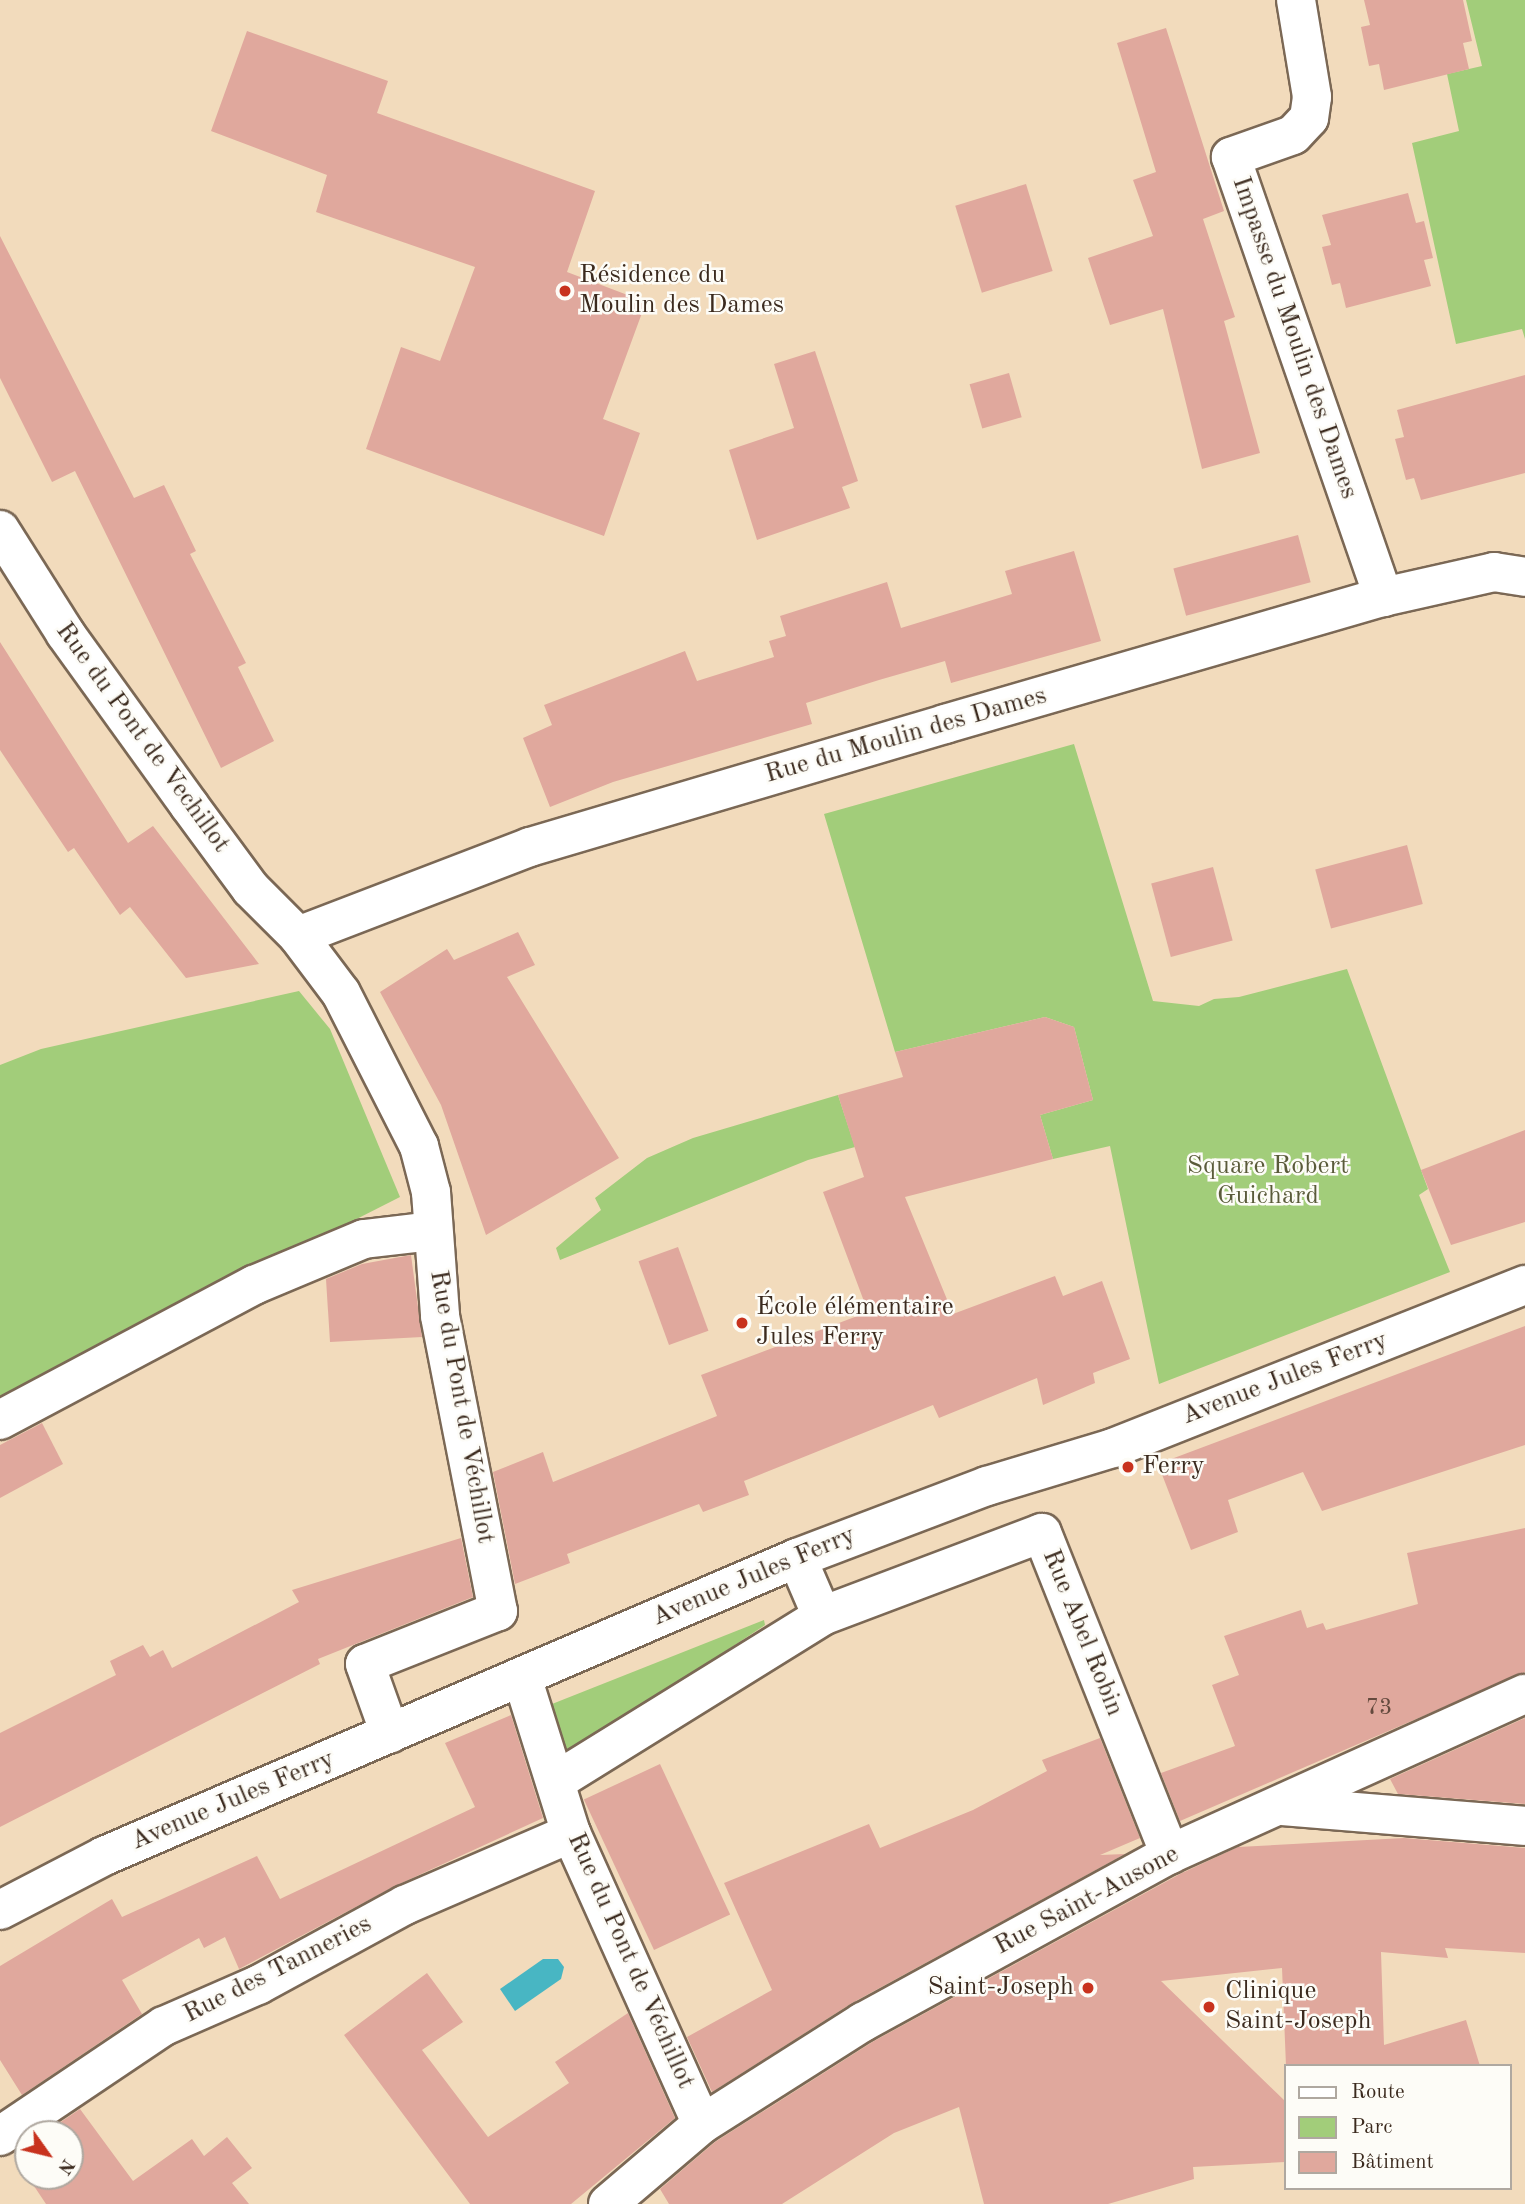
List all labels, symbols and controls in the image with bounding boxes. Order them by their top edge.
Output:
street label: Impasse du Moulin des Dames [1224,173,1364,503]
place label: Résidence du Moulin des Dames [579,260,784,322]
marker: Résidence du Moulin des Dames [557,283,573,299]
street label: Rue du Pont de Vechillot [48,617,236,859]
street label: Rue du Moulin des Dames [762,681,1050,791]
park label: Square Robert Guichard [1187,1151,1349,1212]
street label: Rue du Pont de Véchillot [422,1268,500,1546]
place label: École élémentaire Jules Ferry [756,1292,954,1354]
marker: École élémentaire Jules Ferry [734,1315,750,1331]
street label: Avenue Jules Ferry [1178,1325,1392,1433]
place label: Ferry [1142,1451,1205,1483]
marker: Ferry [1120,1459,1136,1475]
street label: Avenue Jules Ferry [648,1520,860,1634]
street label: Rue Abel Robin [1034,1545,1130,1721]
house number: 73 [1366,1694,1392,1722]
street label: Avenue Jules Ferry [127,1744,339,1858]
street label: Rue du Pont de Véchillot [559,1828,701,2094]
street label: Rue Saint-Ausone [989,1839,1185,1963]
street label: Rue des Tanneries [179,1909,377,2031]
place label: Saint-Joseph [927,1972,1074,2004]
place label: Clinique Saint-Joseph [1225,1976,1372,2038]
marker: Saint-Joseph [1080,1980,1096,1996]
marker: Clinique Saint-Joseph [1199,1997,1219,2017]
legend [1284,2064,1511,2190]
text: Route [1351,2082,1405,2103]
text: Parc [1351,2117,1393,2138]
north arrow [14,2120,84,2190]
text: Bâtiment [1351,2152,1434,2173]
text: N [53,2155,77,2177]

